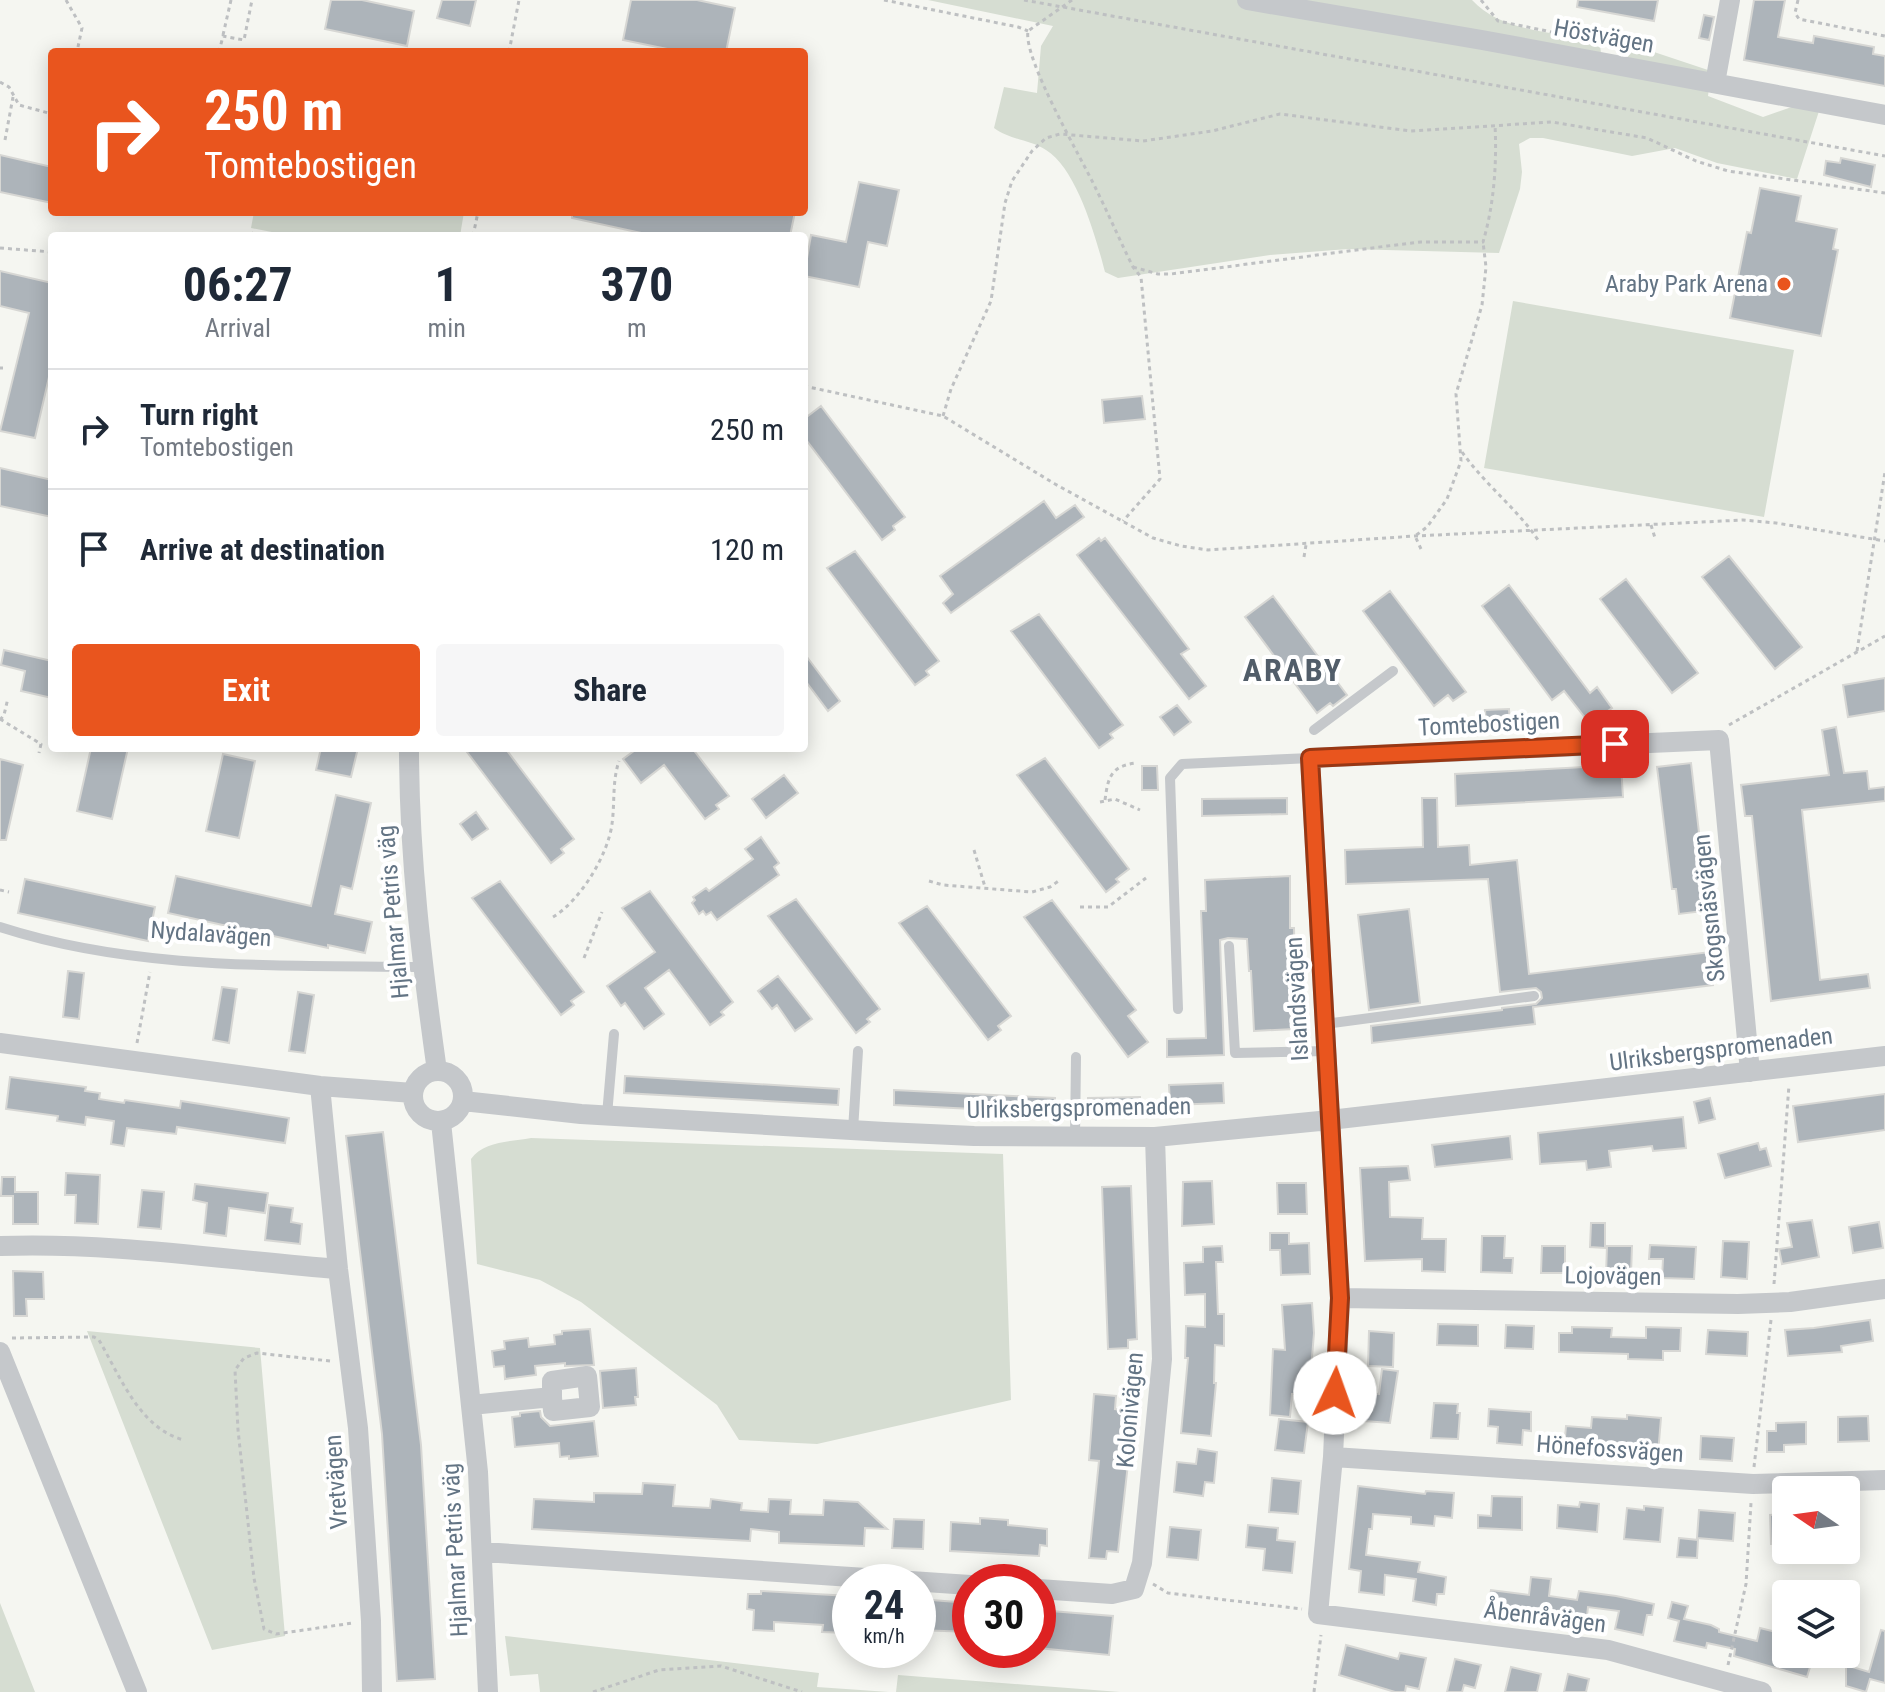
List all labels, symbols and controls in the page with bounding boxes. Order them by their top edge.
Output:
street label: Höstvägen [1552,13,1656,59]
text: 250 m [204,78,343,144]
icon: right [72,80,176,184]
text: Tomtebostigen [204,145,417,187]
text: 06:27 [183,256,293,313]
text: 1 [435,256,459,313]
text: 370 [600,256,673,313]
place label: Araby Park Arena [1605,270,1768,298]
marker: Araby Park Arena [1775,275,1793,293]
text: Arrival [205,313,271,343]
text: min [428,313,466,343]
text: m [627,313,647,343]
text: Turn right [140,397,258,432]
icon: right [72,407,116,451]
text: 250 m [710,412,784,447]
text: Tomtebostigen [140,432,294,462]
icon: arrive [72,527,116,571]
text: Arrive at destination [140,532,385,567]
text: 120 m [710,532,784,567]
button: Exit [72,644,420,736]
button: Share [436,644,784,736]
district label: ARABY [1243,651,1343,689]
street label: Tomtebostigen [1417,706,1561,742]
pin [1581,710,1649,778]
icon: arrive [1593,722,1637,766]
street label: Hjalmar Petris väg [371,824,415,1000]
street label: Skogsnäsvägen [1687,833,1731,983]
street label: Nydalavägen [150,916,272,952]
street label: Islandsvägen [1280,936,1314,1062]
street label: Ulriksbergspromenaden [1608,1021,1834,1077]
street label: Ulriksbergspromenaden [966,1092,1192,1124]
street label: Lojovägen [1564,1261,1662,1291]
street label: Kolonivägen [1111,1351,1149,1469]
position arrow [1293,1351,1377,1435]
street label: Hönefossvägen [1535,1430,1685,1468]
street label: Vretvägen [319,1434,353,1530]
street label: Hjalmar Petris väg [436,1462,474,1638]
north arrow [1772,1476,1860,1564]
map controls [1772,1476,1860,1668]
speed limit sign: 30 [952,1564,1056,1668]
button: layers [1772,1580,1860,1668]
text: 24 [864,1582,904,1629]
street label: Åbenråvägen [1482,1595,1608,1638]
text: km/h [863,1624,905,1648]

